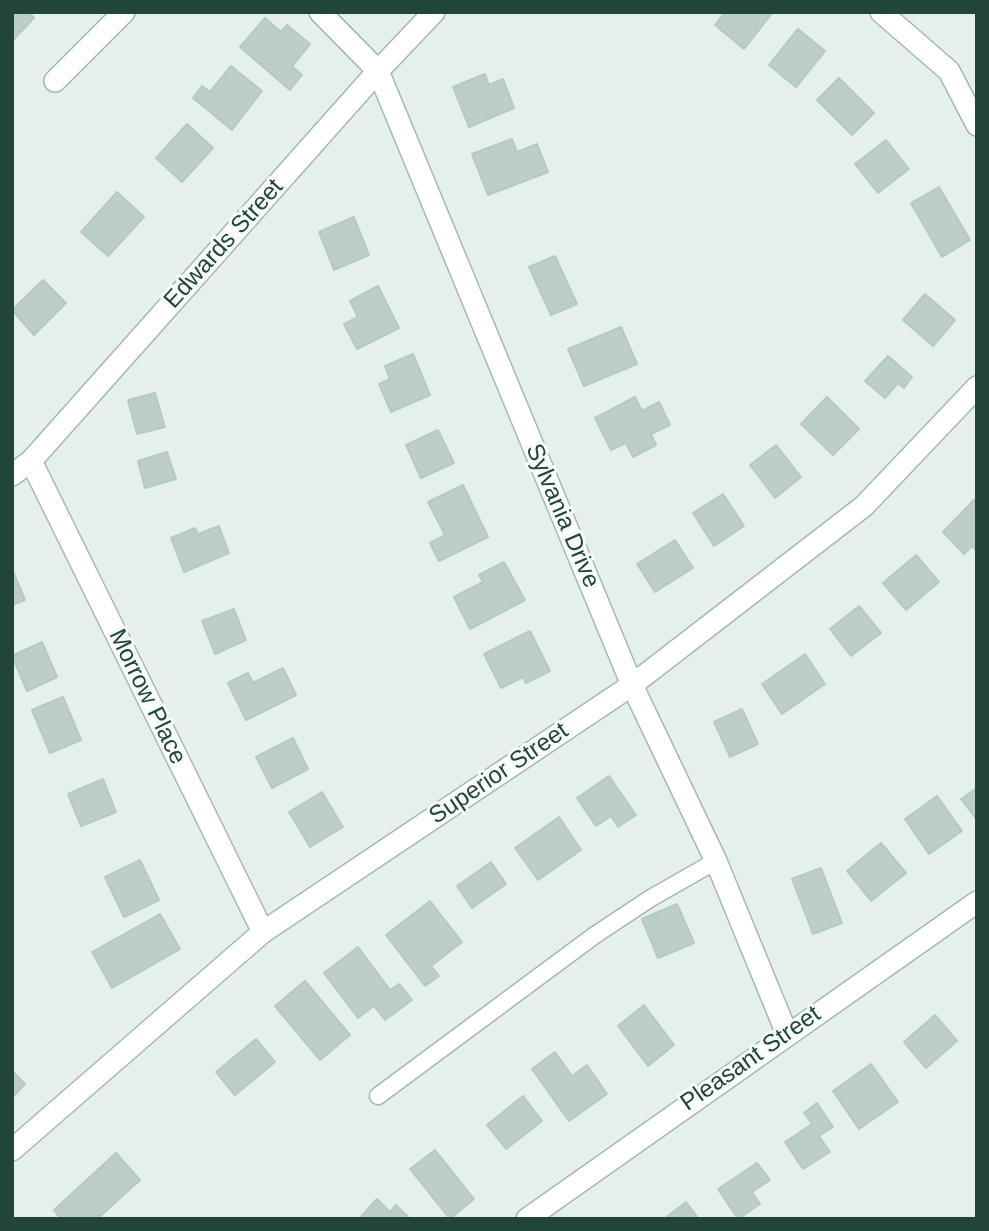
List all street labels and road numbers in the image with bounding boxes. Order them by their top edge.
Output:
street label: Edwards Street [158,173,290,315]
street label: Sylvania Drive [519,440,605,592]
street label: Morrow Place [102,625,192,769]
street label: Superior Street [424,717,574,831]
street label: Pleasant Street [676,1000,826,1118]

